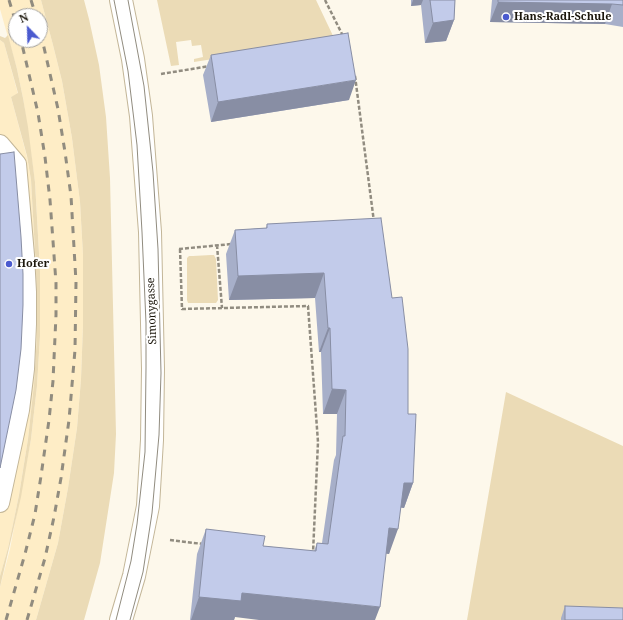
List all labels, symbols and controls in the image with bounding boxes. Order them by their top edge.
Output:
north arrow [8,8,48,48]
text: N [17,9,30,26]
place label: Hans-Radl-Schule [514,10,612,24]
marker: Hans-Radl-Schule [501,12,511,22]
place label: Hofer [17,257,49,271]
marker: Hofer [4,259,14,269]
street label: Simonygasse [144,277,160,345]

